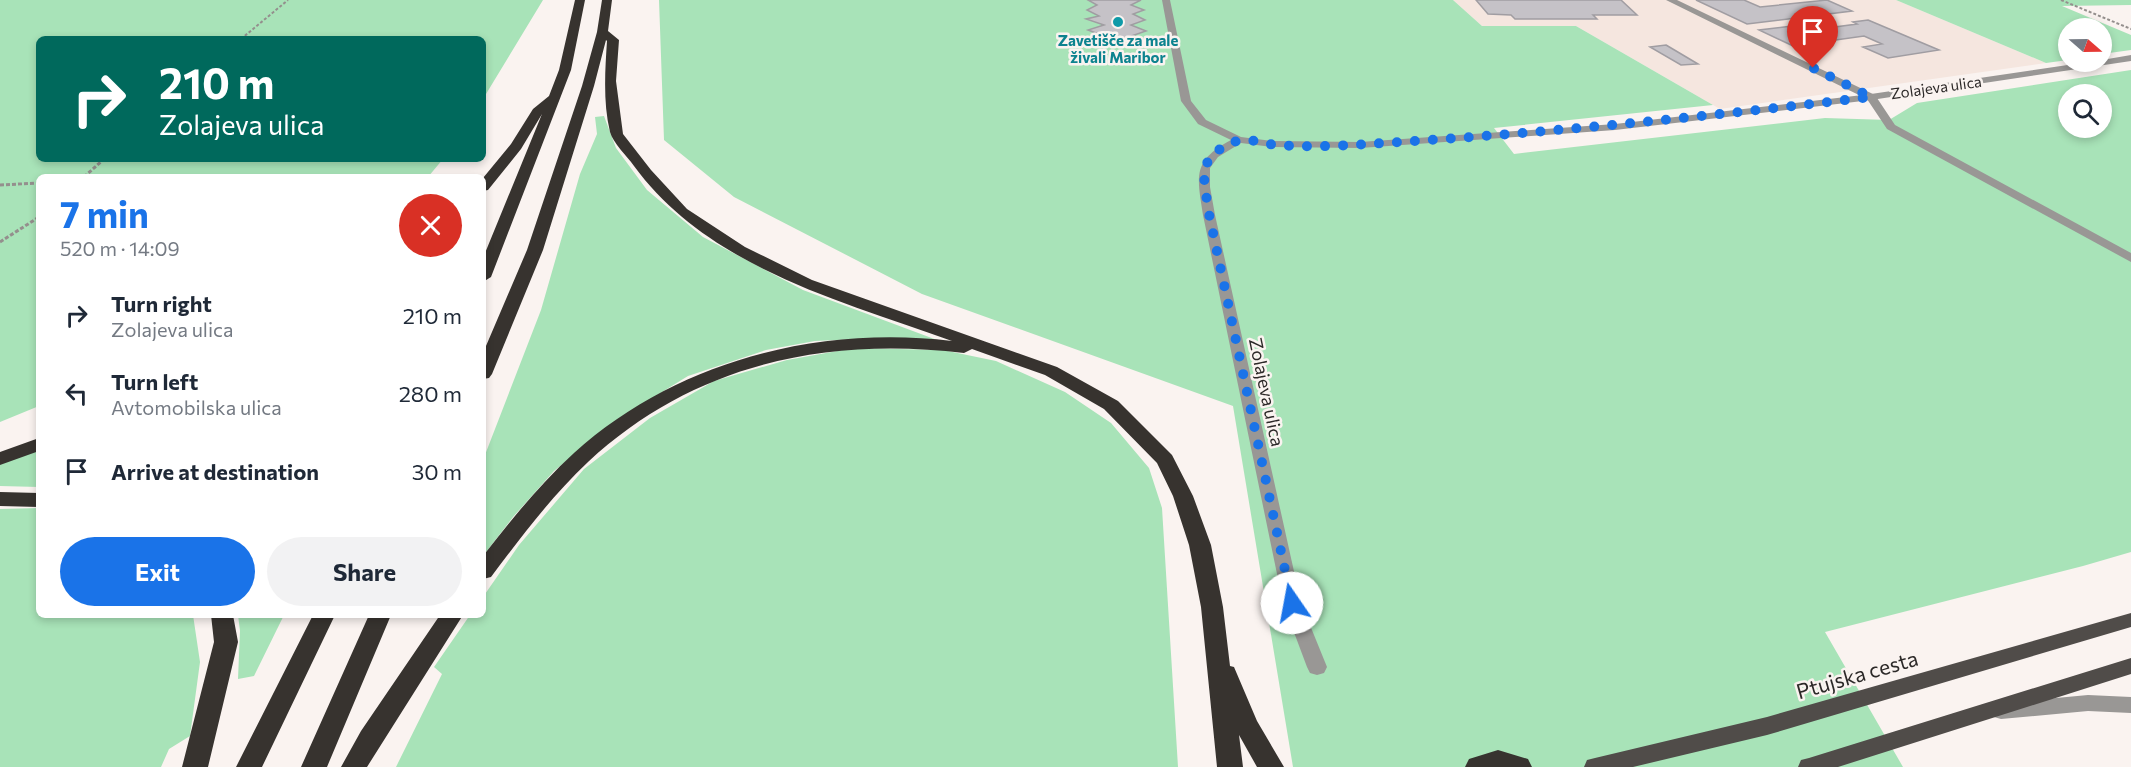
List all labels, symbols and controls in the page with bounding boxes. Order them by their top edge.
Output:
pin [1787,6,1838,68]
marker: Zavetišče za male živali Maribor [1111,15,1125,29]
icon: arrive [1796,15,1829,48]
north arrow [2058,18,2112,72]
map controls [2058,18,2112,138]
place label: Zavetišče za male živali Maribor [1058,31,1178,66]
text: 210 m [159,56,274,108]
icon: right [60,60,138,138]
street label: Zolajeva ulica [1889,72,1983,102]
button: search [2058,84,2112,138]
text: Zolajeva ulica [159,108,324,141]
text: 7 min [60,191,149,235]
button: close [399,194,462,257]
text: 520 m · 14:09 [60,236,180,260]
text: Turn right [111,290,212,317]
icon: right [60,299,93,332]
text: 210 m [403,302,462,329]
text: Zolajeva ulica [111,317,233,341]
street label: Zolajeva ulica [1245,336,1289,448]
text: Turn left [111,368,198,395]
icon: left [60,377,93,410]
text: 280 m [399,380,462,407]
text: Avtomobilska ulica [111,395,282,419]
icon: arrive [60,455,93,488]
text: Arrive at destination [111,458,319,485]
text: 30 m [412,458,462,485]
button: Exit [60,537,255,606]
button: Share [267,537,462,606]
position arrow [1260,571,1324,635]
street label: Ptujska cesta [1793,645,1921,703]

